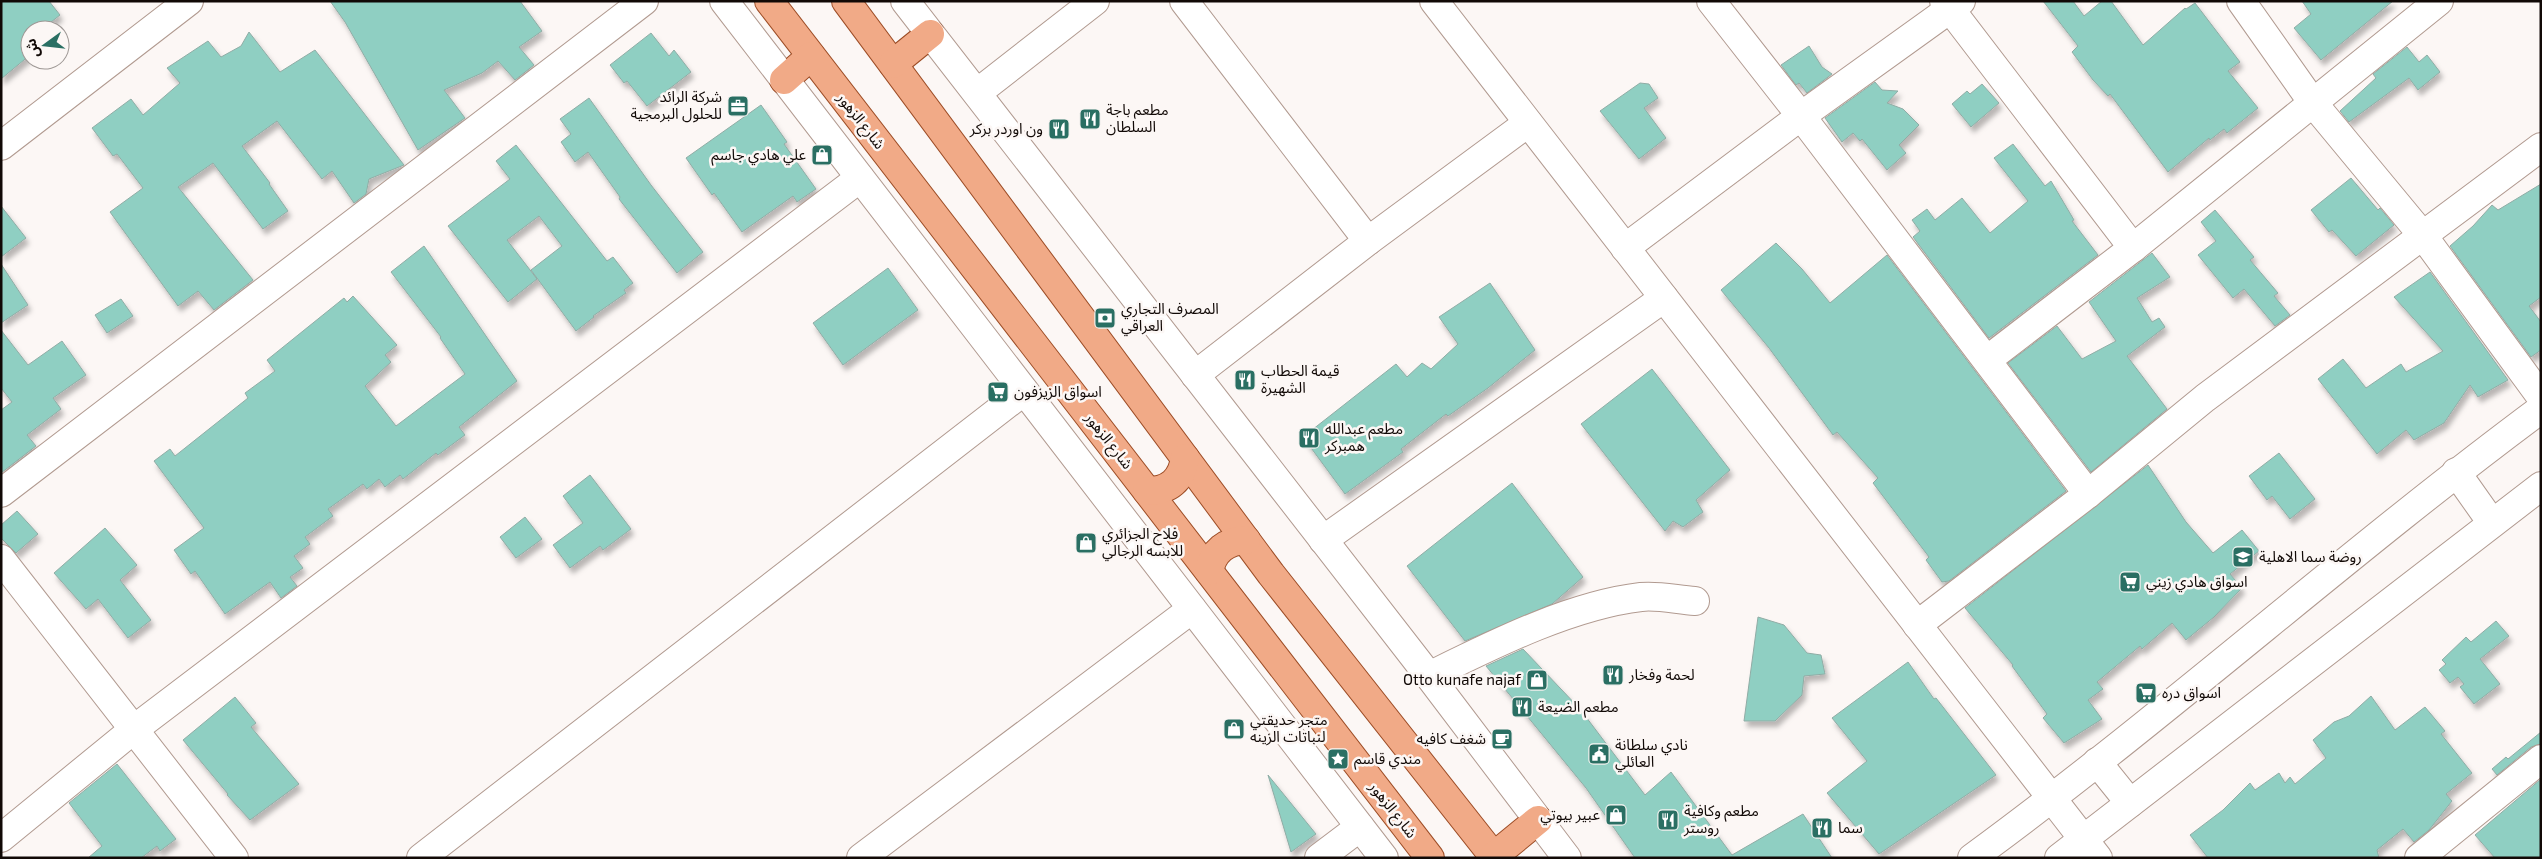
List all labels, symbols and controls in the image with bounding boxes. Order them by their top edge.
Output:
north arrow [20,20,70,70]
text: ش [21,37,43,60]
place label: شركة الرائد للحلول البرمجية [630,87,722,123]
street label: شارع الزهور [830,88,890,155]
office icon: شركة الرائد للحلول البرمجية [726,94,750,118]
place label: مطعم باجة السلطان [1106,100,1169,136]
restaurant icon: مطعم باجة السلطان [1078,107,1102,131]
restaurant icon: ون اوردر بركر [1047,117,1071,141]
place label: ون اوردر بركر [969,119,1043,138]
shop icon: علي هادي جاسم [810,143,834,167]
place label: علي هادي جاسم [711,145,806,166]
place label: المصرف التجاري العراقي [1121,299,1219,337]
bank icon: المصرف التجاري العراقي [1093,306,1117,330]
place label: قيمة الحطاب الشهيرة [1261,361,1340,397]
restaurant icon: قيمة الحطاب الشهيرة [1233,368,1257,392]
supermarket icon: اسواق الزيزفون [986,380,1010,404]
place label: اسواق الزيزفون [1014,382,1102,401]
street label: شارع الزهور [1078,408,1138,475]
place label: مطعم عبدالله همبركر [1324,419,1403,455]
restaurant icon: مطعم عبدالله همبركر [1297,426,1321,450]
place label: فلاح الجزائري للابسه الرجالي [1102,524,1183,562]
shop icon: فلاح الجزائري للابسه الرجالي [1074,531,1098,555]
school or university icon: روضة سما الاهلية [2231,545,2255,569]
place label: روضة سما الاهلية [2259,547,2362,566]
supermarket icon: اسواق هادي زيني [2118,570,2142,594]
place label: اسواق هادي زيني [2146,572,2248,593]
restaurant icon: لحمة وفخار [1601,663,1625,687]
place label: لحمة وفخار [1628,665,1695,684]
shop icon: Otto kunafe najaf [1525,668,1549,692]
place label: Otto kunafe najaf [1403,670,1521,689]
supermarket icon: اسواق دره [2134,681,2158,705]
place label: اسواق دره [2162,683,2221,702]
restaurant icon: مطعم الضيعة [1510,695,1534,719]
place label: مطعم الضيعة [1538,697,1619,718]
place label: متجر حديقتي لنباتات الزينه [1250,710,1328,746]
shop icon: متجر حديقتي لنباتات الزينه [1222,717,1246,741]
cafe icon: شغف كافيه [1490,727,1514,751]
place label: شغف كافيه [1416,729,1486,747]
place label: نادي سلطانة العائلي [1615,735,1688,773]
public building icon: نادي سلطانة العائلي [1587,742,1611,766]
place icon: مندي قاسم [1326,747,1350,771]
place label: مندي قاسم [1354,749,1421,770]
street label: شارع الزهور [1362,777,1422,844]
place label: مطعم وكافية روستر [1683,801,1759,837]
shop icon: عبير بيوتي [1604,803,1628,827]
place label: عبير بيوتي [1540,805,1600,826]
restaurant icon: مطعم وكافية روستر [1656,808,1680,832]
restaurant icon: سما [1810,816,1834,840]
place label: سما [1838,818,1863,836]

